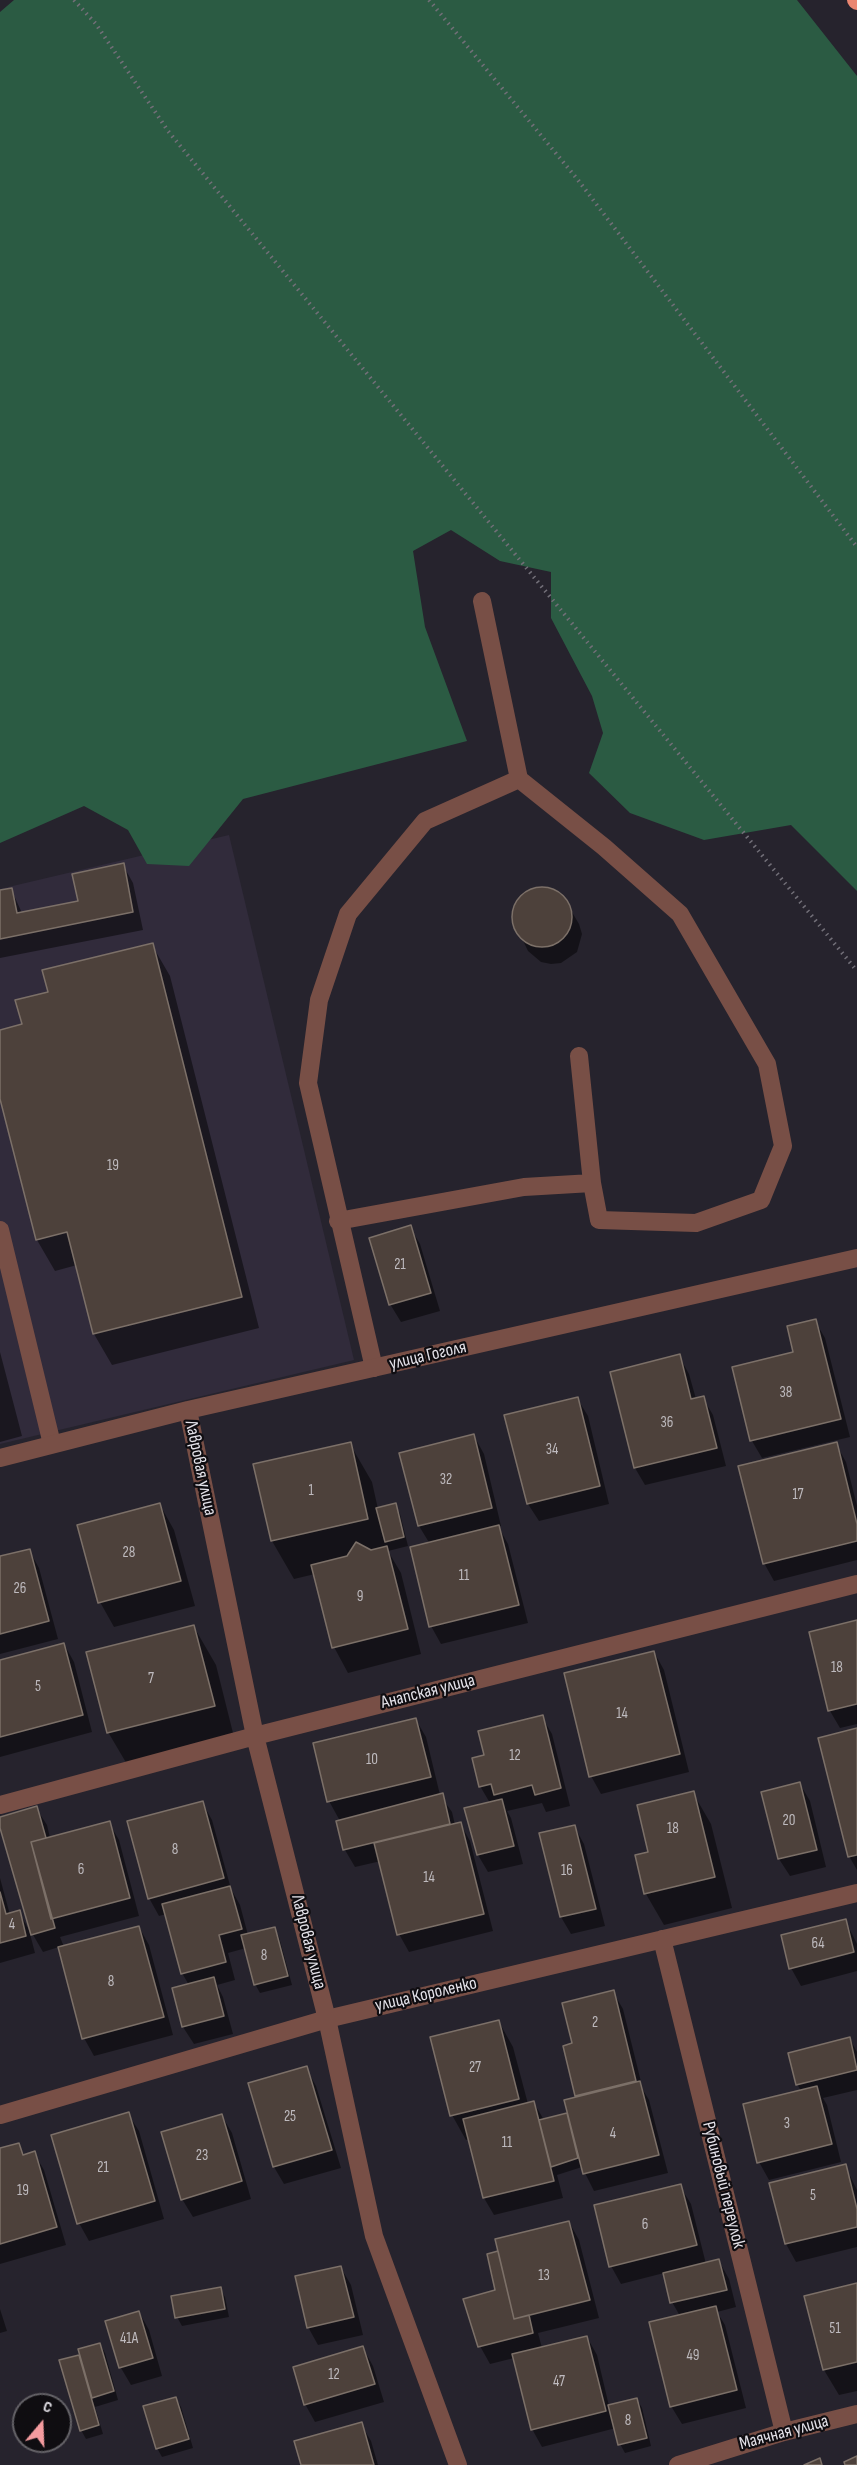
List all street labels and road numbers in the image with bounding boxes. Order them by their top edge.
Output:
street label: улица Гоголя [387,1337,469,1375]
street label: Лавровая улица [179,1418,221,1518]
street label: Анапская улица [379,1670,477,1714]
street label: Лавровая улица [286,1892,330,1992]
street label: улица Короленко [373,1973,479,2017]
street label: Рубиновый переулок [697,2119,749,2251]
street label: Маячная улица [737,2411,831,2455]

